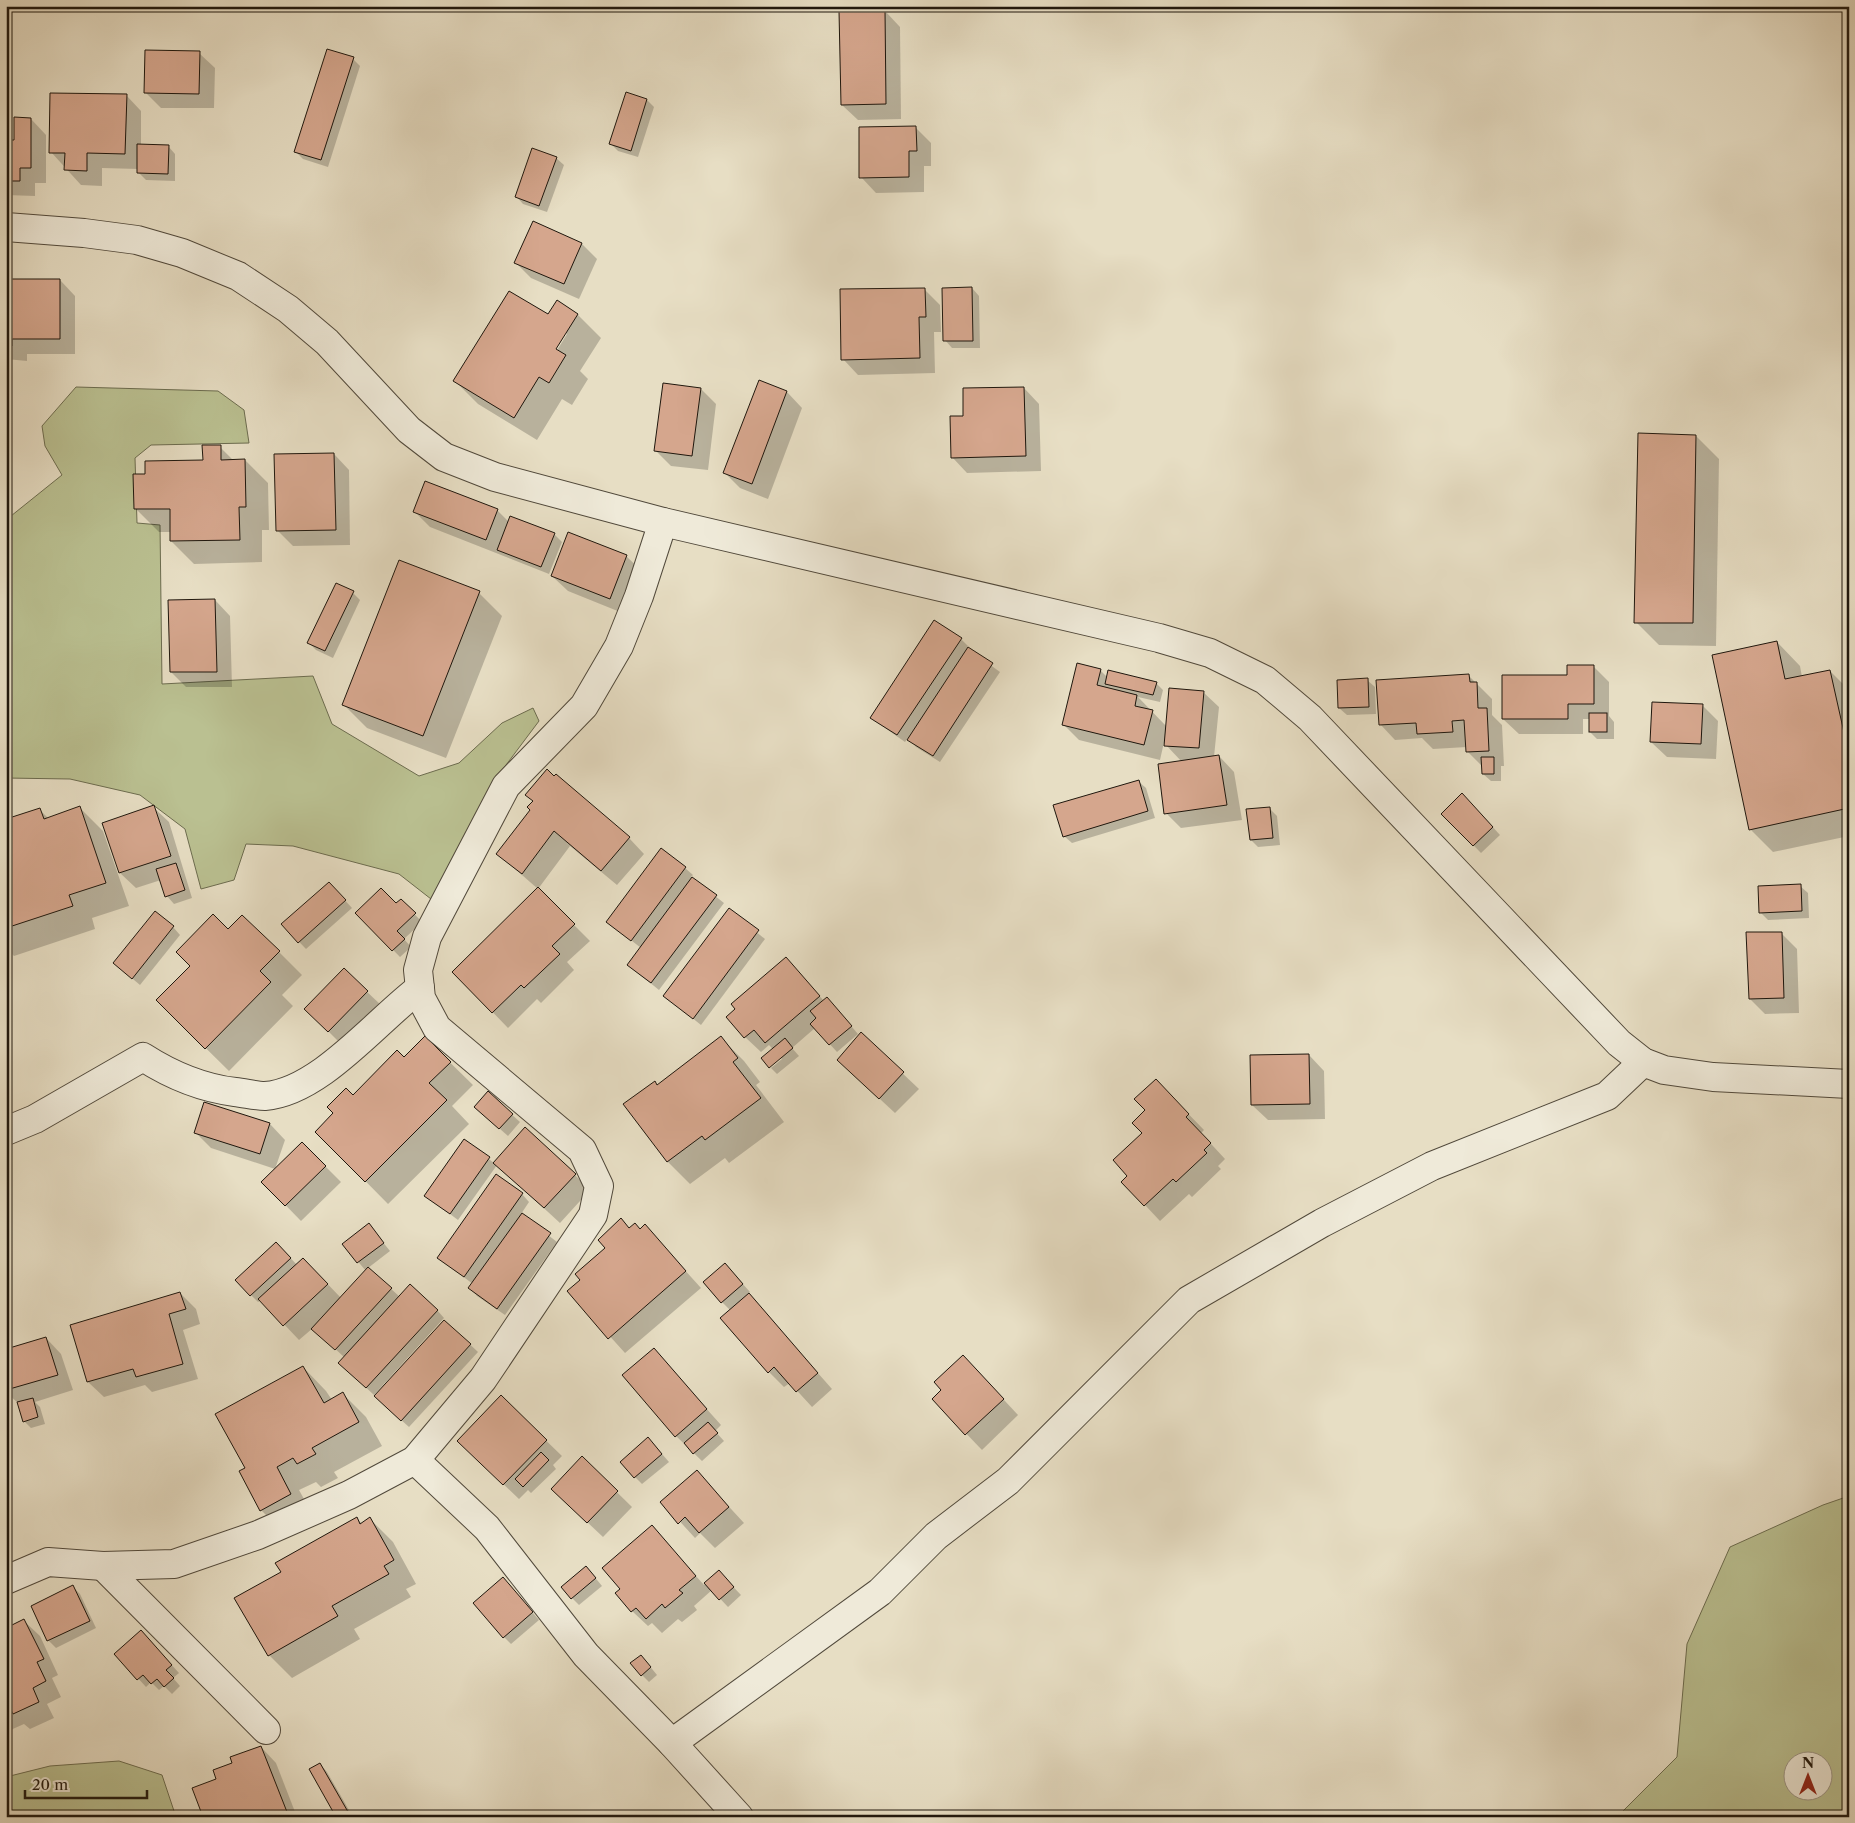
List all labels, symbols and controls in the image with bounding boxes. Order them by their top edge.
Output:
north arrow [1782,1750,1832,1800]
text: N [1802,1754,1814,1772]
scale bar [25,1768,148,1800]
text: 20 m [32,1775,68,1794]

